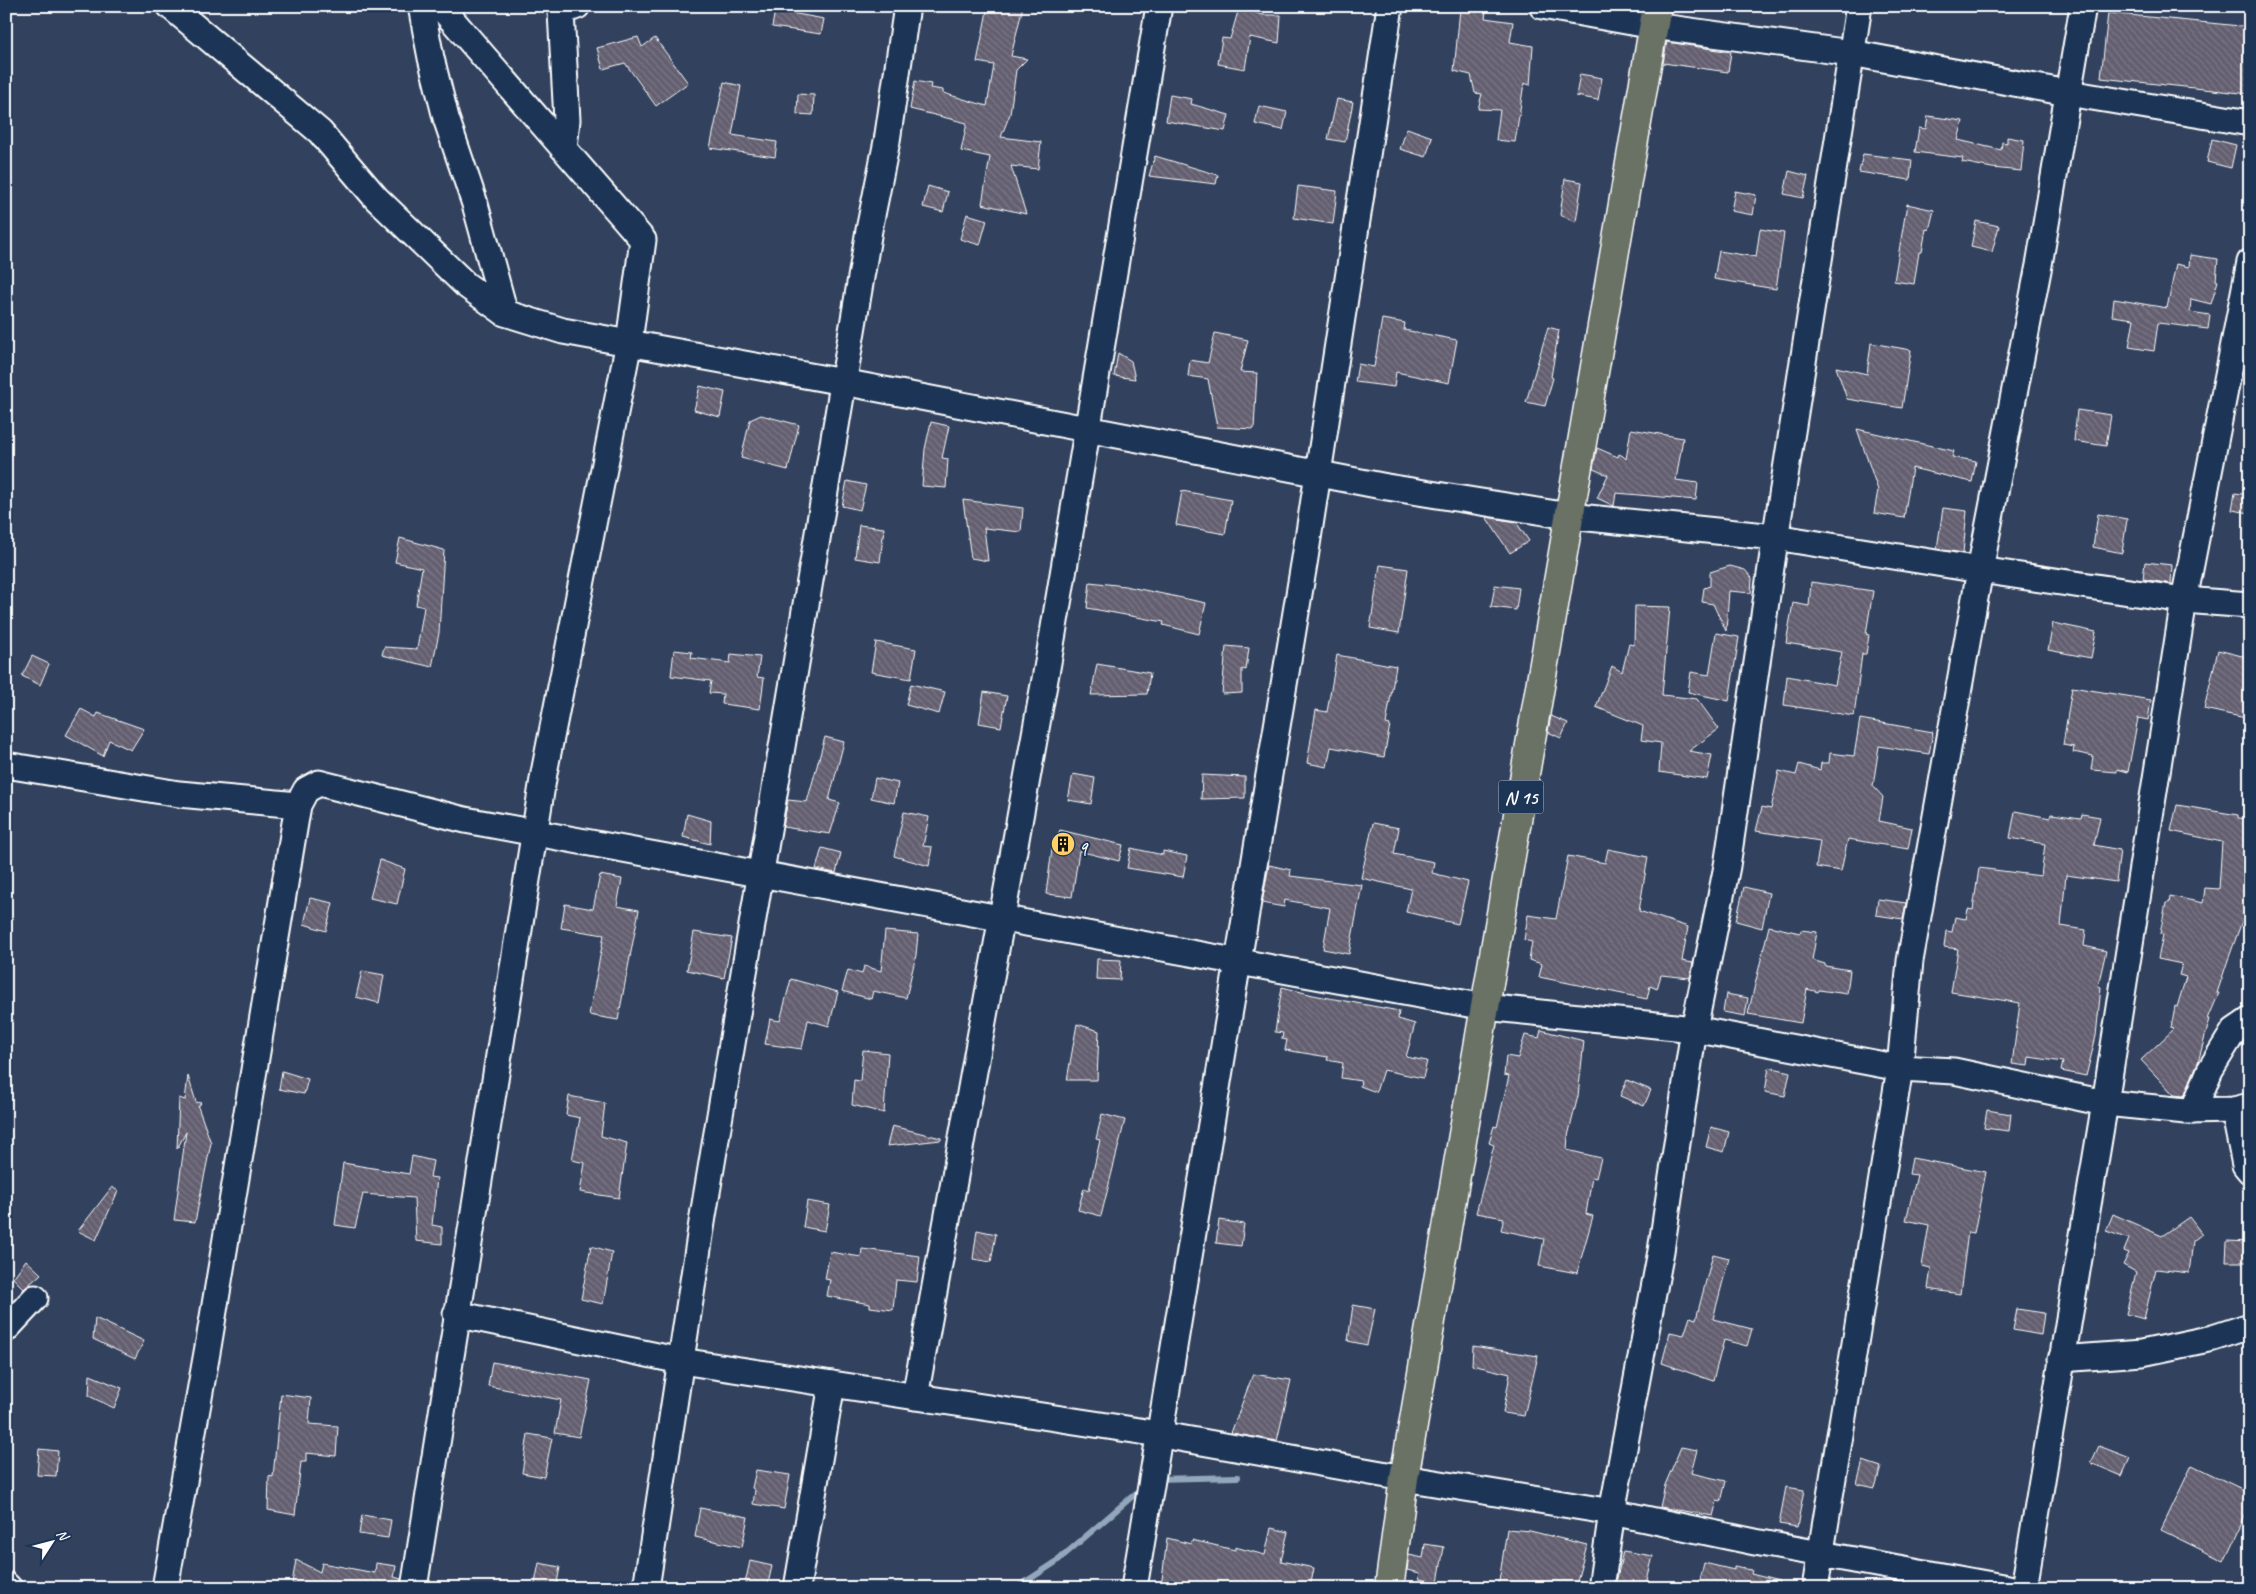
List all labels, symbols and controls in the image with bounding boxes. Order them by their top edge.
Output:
road number: N 15 [1498,780,1544,814]
building icon: q [1050,831,1076,857]
place label: q [1080,832,1089,857]
north arrow [28,1516,78,1566]
text: N [53,1526,73,1545]

